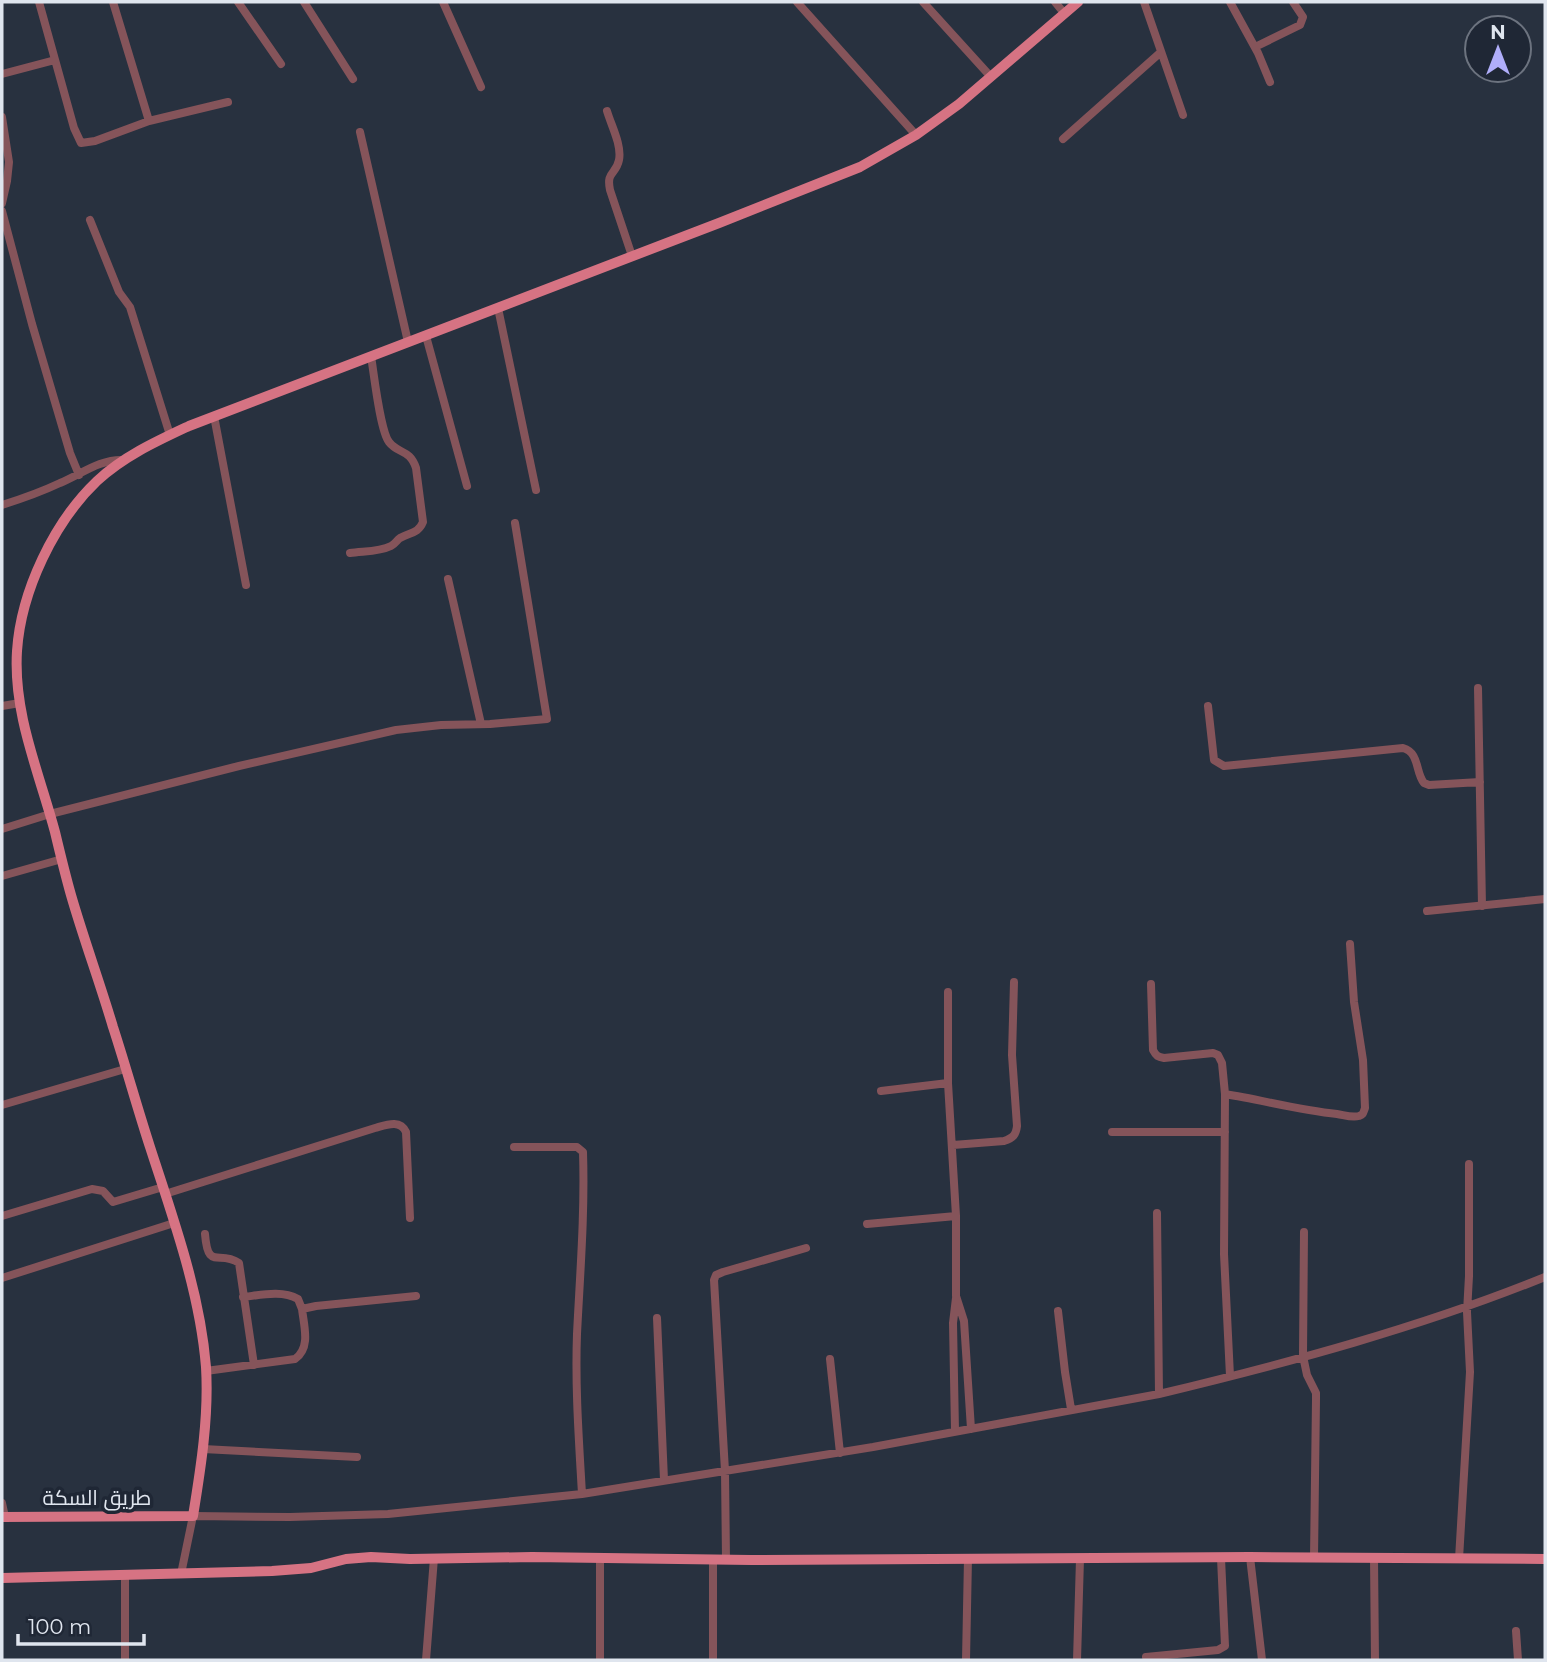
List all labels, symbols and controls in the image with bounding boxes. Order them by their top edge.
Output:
north arrow [1463,14,1533,84]
text: N [1490,21,1506,44]
street label: طريق السكة [43,1485,151,1511]
scale bar [18,1602,144,1646]
text: 100 m [28,1614,91,1639]

